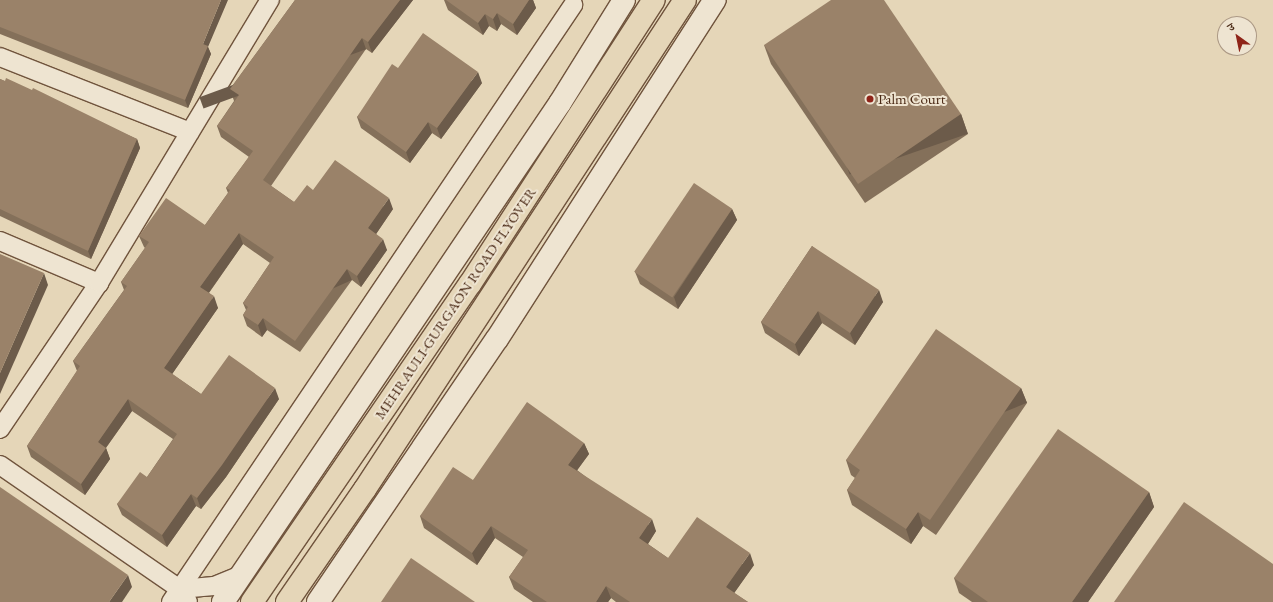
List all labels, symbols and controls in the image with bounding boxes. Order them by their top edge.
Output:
north arrow [1217,16,1257,56]
text: उ [1225,19,1237,34]
place label: Palm Court [878,90,945,108]
marker: Palm Court [865,94,875,104]
street label: MEHRAULI-GURGAON ROAD FLYOVER [370,184,540,422]

